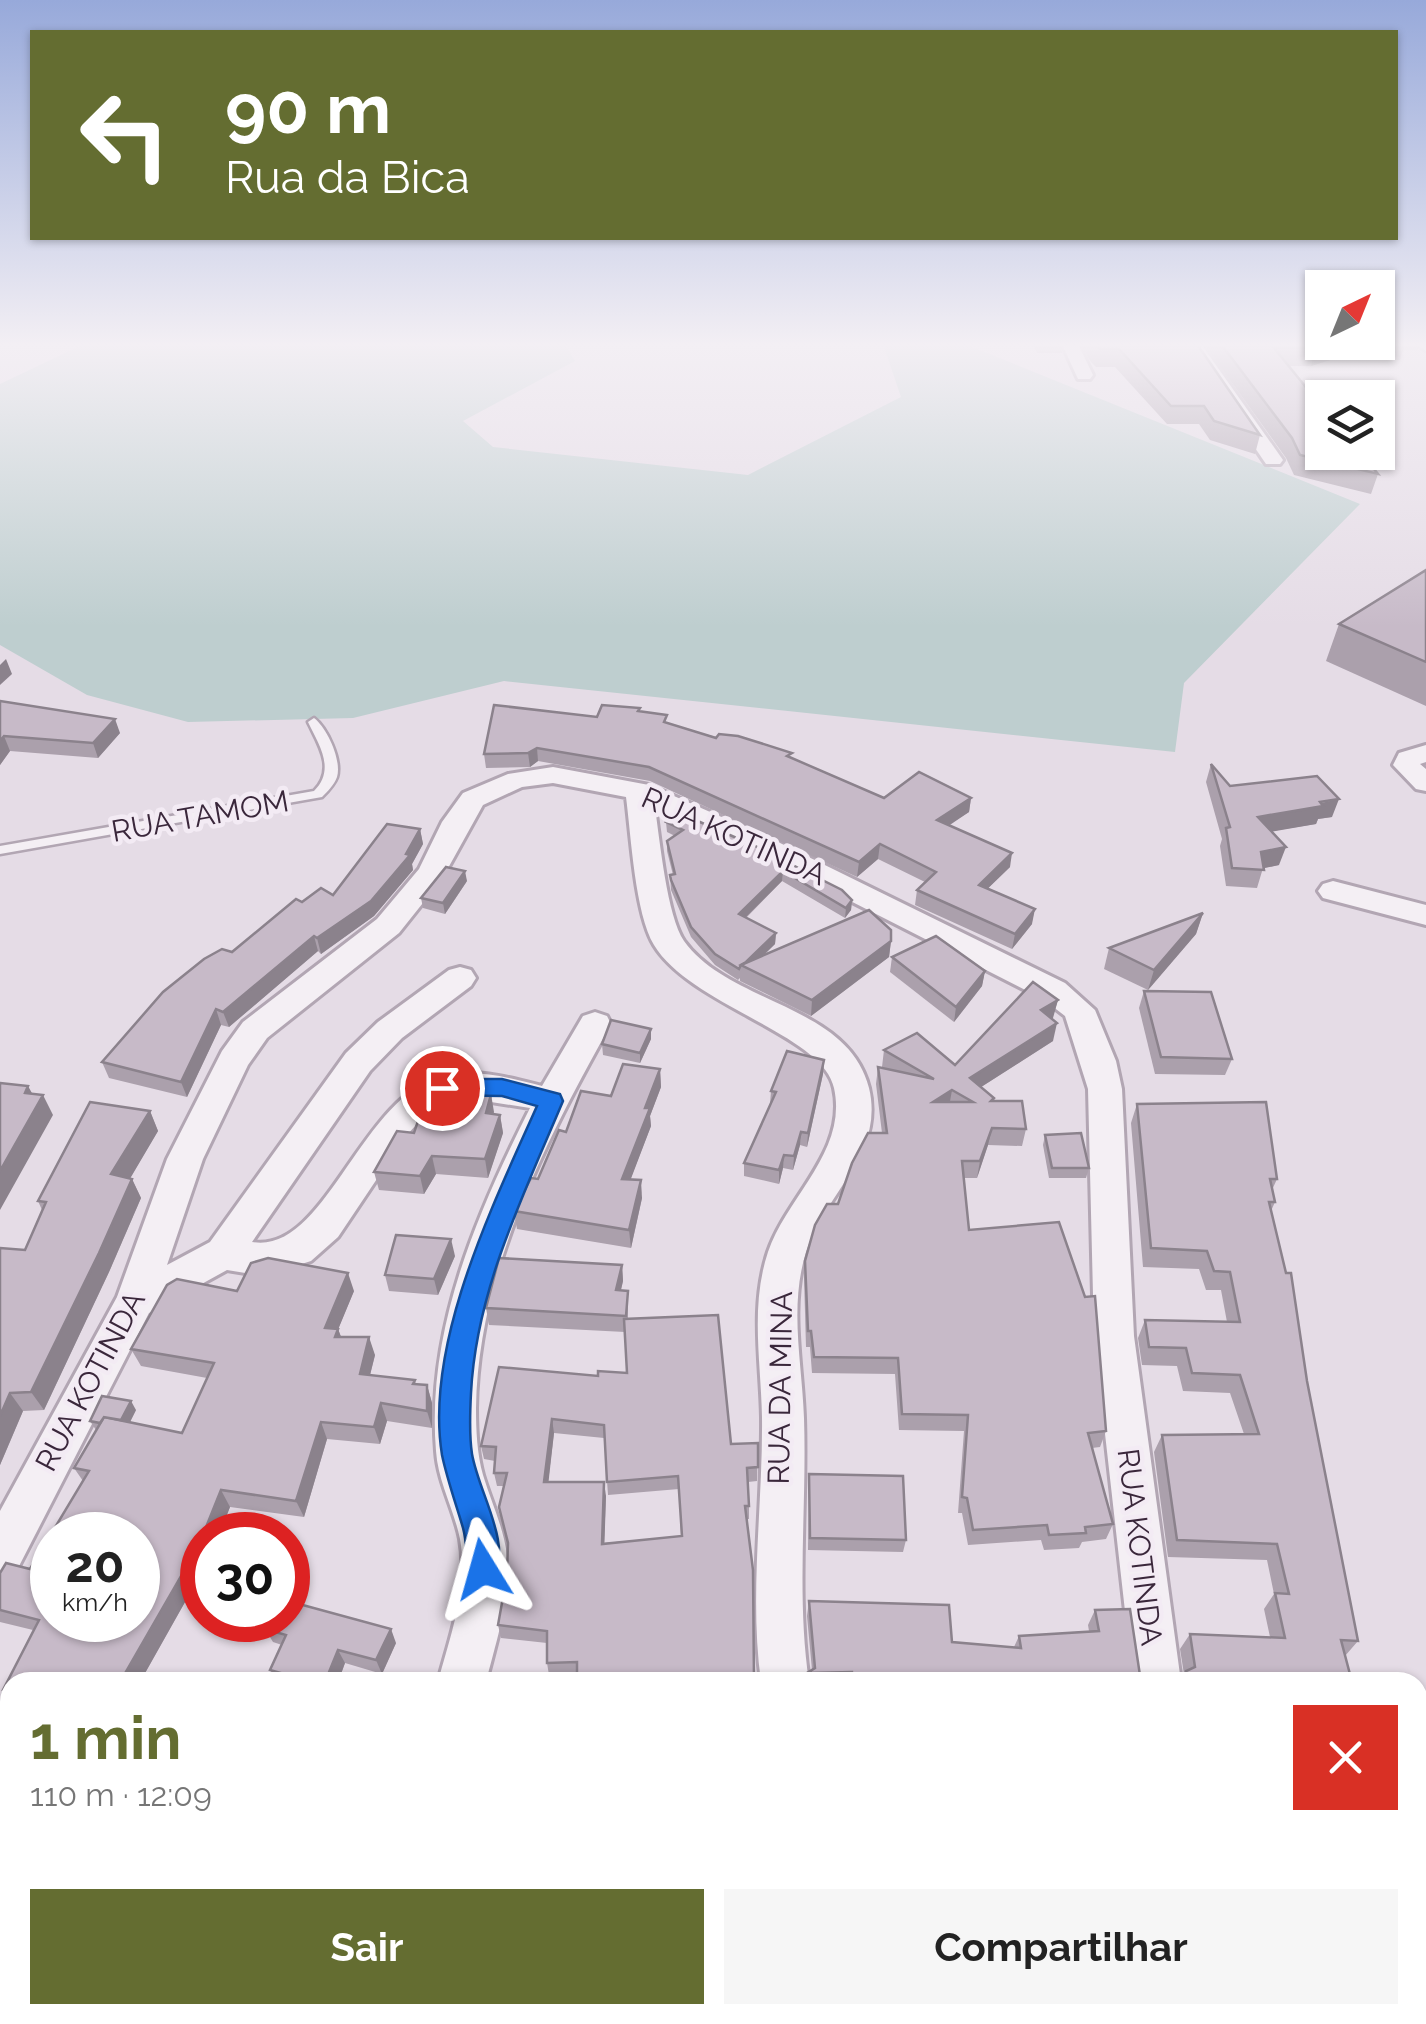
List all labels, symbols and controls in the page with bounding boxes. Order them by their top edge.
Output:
text: 90 m [225,67,391,149]
icon: left [60,70,190,200]
text: Rua da Bica [225,151,470,204]
north arrow [1305,270,1395,360]
map controls [1305,270,1395,470]
button: layers [1305,380,1395,470]
street label: RUA KOTINDA [636,780,832,892]
street label: RUA TAMOM [109,783,291,849]
pin [400,1046,485,1131]
icon: arrive [415,1061,470,1116]
street label: RUA KOTINDA [28,1285,152,1477]
street label: RUA DA MINA [761,1291,799,1485]
street label: RUA KOTINDA [1111,1447,1169,1647]
speed limit sign: 30 [180,1512,310,1642]
position arrow [431,1517,535,1621]
text: 20 [66,1535,124,1594]
text: km/h [62,1587,128,1617]
text: 1 min [30,1703,181,1773]
button: close [1293,1705,1398,1810]
text: 110 m · 12:09 [30,1776,212,1813]
button: Sair [30,1889,704,2004]
button: Compartilhar [724,1889,1398,2004]

